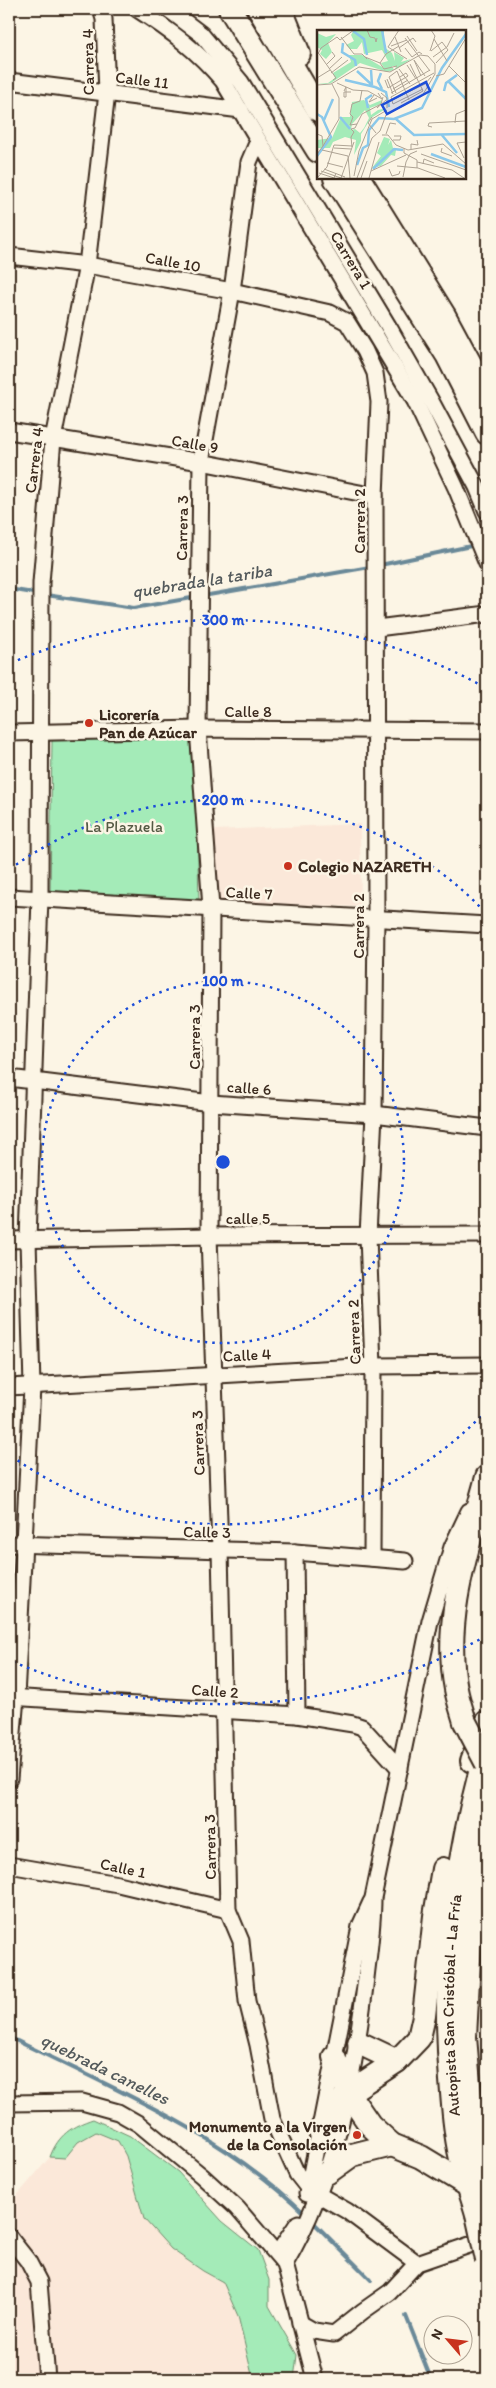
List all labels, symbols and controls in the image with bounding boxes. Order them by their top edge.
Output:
street label: Carrera 4 [78,28,98,95]
inset map [317,30,466,179]
street label: Calle 11 [114,67,170,93]
street label: Carrera 1 [326,228,376,293]
street label: Calle 10 [144,248,202,276]
street label: Carrera 4 [21,425,48,494]
street label: Calle 9 [170,431,220,457]
street label: Carrera 2 [350,488,369,554]
street label: Carrera 3 [172,495,192,561]
water label: quebrada la tariba [131,559,274,603]
text: 300 m [202,611,245,629]
street label: Calle 8 [224,702,272,721]
place label: Licorería Pan de Azúcar [99,705,198,742]
marker: Licorería Pan de Azúcar [83,717,95,729]
text: 200 m [202,791,245,809]
park label: La Plazuela [85,817,163,836]
place label: Colegio NAZARETH [298,857,432,877]
marker: Colegio NAZARETH [282,860,294,872]
street label: Calle 7 [225,882,273,904]
street label: Carrera 2 [349,893,368,959]
text: 100 m [202,972,244,990]
street label: Carrera 3 [185,1004,204,1070]
street label: calle 6 [226,1077,272,1099]
centre of rings [214,1153,232,1171]
street label: calle 5 [226,1209,270,1228]
street label: Carrera 2 [343,1298,365,1365]
street label: Calle 4 [222,1344,272,1366]
street label: Carrera 3 [187,1410,209,1476]
street label: Calle 3 [183,1522,231,1542]
street label: Calle 2 [191,1680,240,1702]
street label: Carrera 3 [200,1814,220,1880]
street label: Calle 1 [98,1854,148,1882]
street label: Autopista San Cristóbal - La Fría [438,1892,465,2117]
water label: quebrada canelles [37,2028,173,2110]
place label: Monumento a la Virgen de la Consolación [189,2117,348,2154]
marker: Monumento a la Virgen de la Consolación [351,2129,363,2141]
north arrow [424,2316,474,2366]
text: N [427,2326,447,2342]

